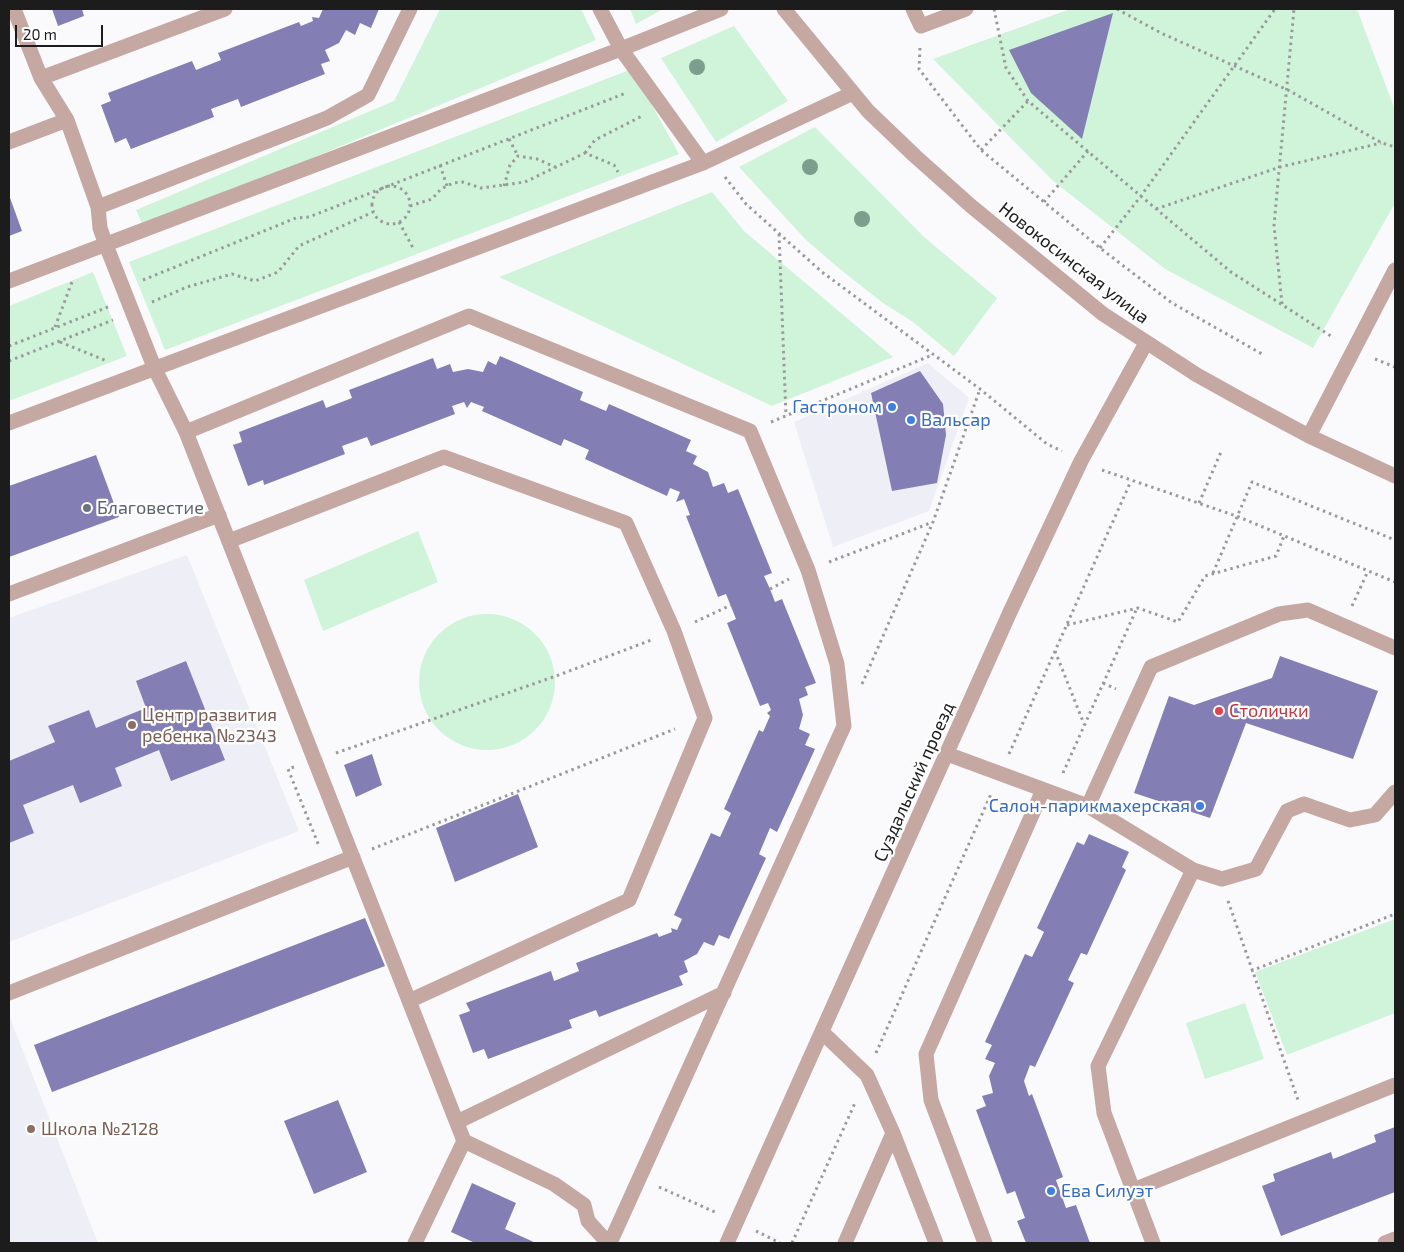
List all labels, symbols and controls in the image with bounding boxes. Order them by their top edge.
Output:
scale bar [18,15,105,47]
text: 20 m [23,25,57,43]
street label: Новокосинская улица [995,198,1153,328]
place label: Гастроном [792,396,882,418]
marker: Гастроном [886,401,898,413]
place label: Вальсар [921,409,991,431]
marker: Вальсар [905,414,917,426]
place label: Благовестие [97,497,204,519]
marker: Благовестие [81,502,93,514]
street label: Суздальский проезд [869,699,959,865]
place label: Столички [1229,700,1309,722]
place label: Центр развития ребенка №2343 [142,704,277,746]
marker: Столички [1213,705,1225,717]
marker: Центр развития ребенка №2343 [126,719,138,731]
place label: Салон-парикмахерская [989,795,1190,817]
marker: Салон-парикмахерская [1194,800,1206,812]
place label: Школа №2128 [41,1118,159,1140]
marker: Школа №2128 [25,1123,37,1135]
place label: Ева Силуэт [1061,1180,1153,1202]
marker: Ева Силуэт [1045,1185,1057,1197]

